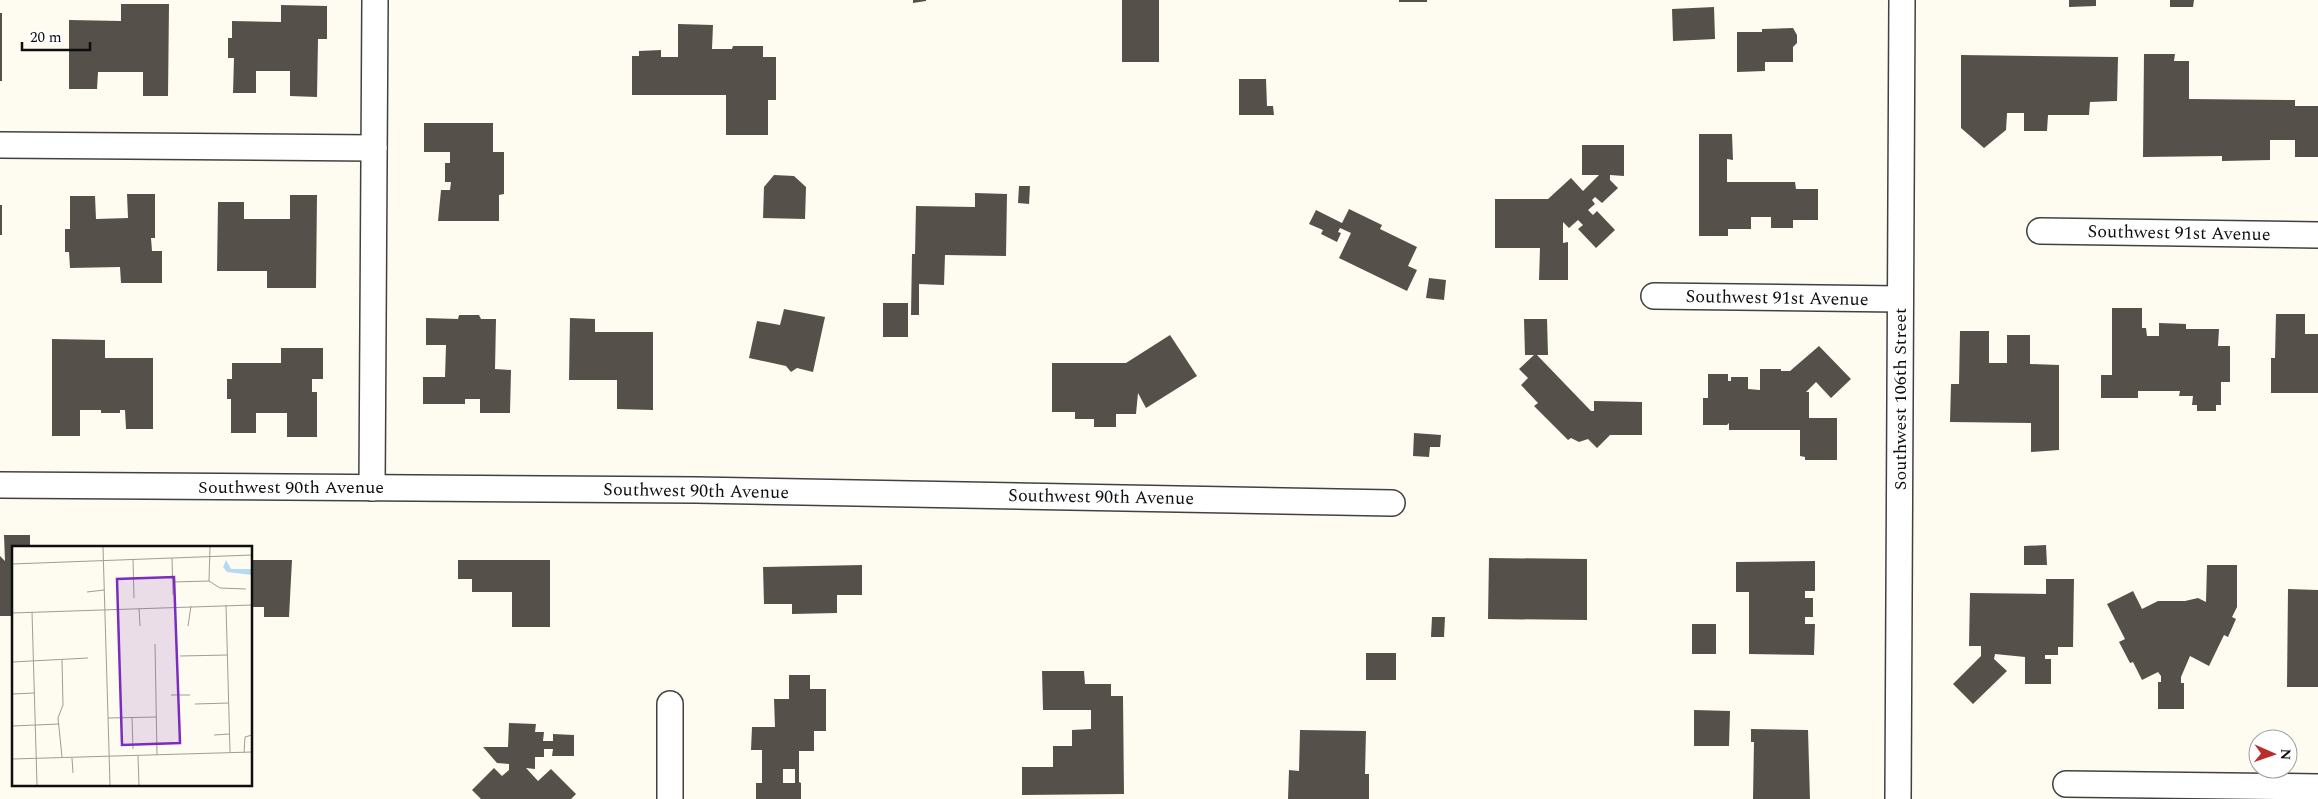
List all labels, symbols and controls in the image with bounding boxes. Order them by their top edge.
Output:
scale bar [22,20,90,52]
text: 20 m [30,26,62,49]
street label: Southwest 91st Avenue [2087,218,2271,248]
street label: Southwest 91st Avenue [1685,283,1869,313]
street label: Southwest 106th Street [1887,308,1914,490]
street label: Southwest 90th Avenue [198,474,384,501]
street label: Southwest 90th Avenue [603,476,789,506]
street label: Southwest 90th Avenue [1008,482,1194,512]
inset map [12,546,252,786]
north arrow [2248,729,2298,779]
text: N [2275,748,2296,761]

